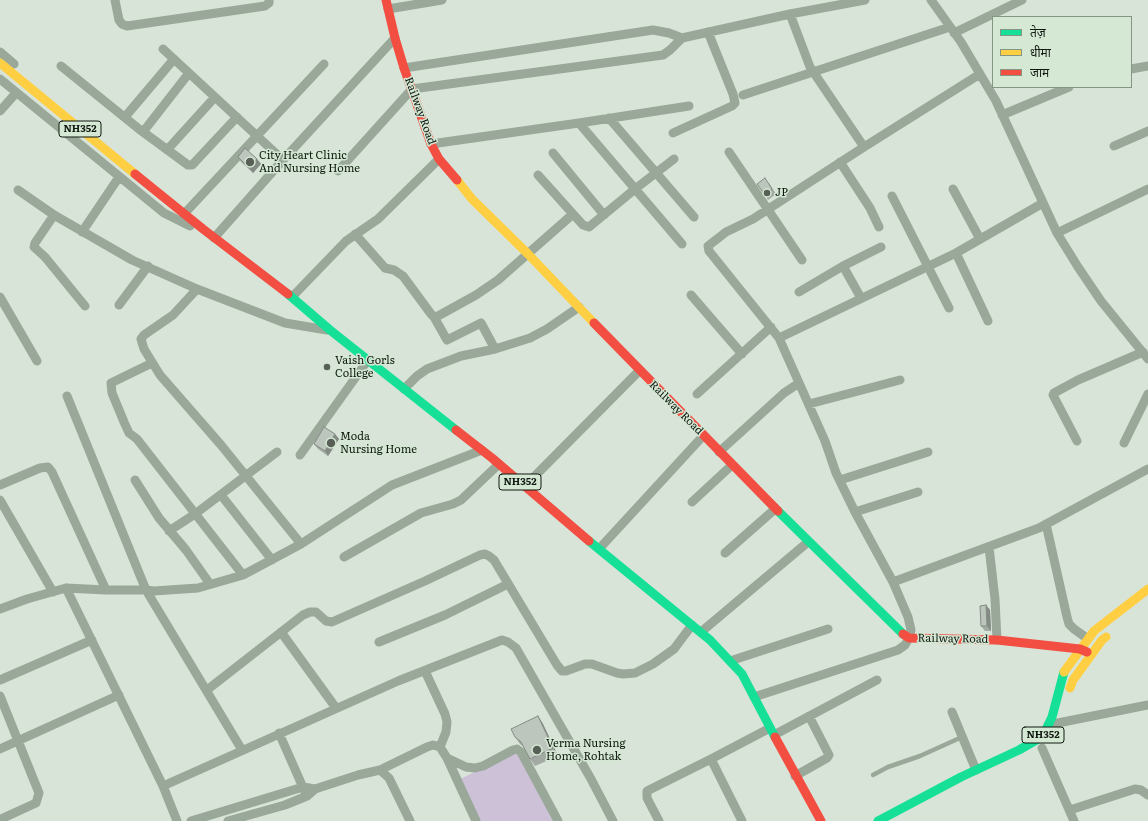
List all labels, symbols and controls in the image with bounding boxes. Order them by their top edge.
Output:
legend [992,16,1132,88]
text: तेज़ [1030,23,1046,41]
text: धीमा [1030,43,1051,61]
text: जाम [1030,63,1049,81]
street label: Railway Road [402,75,438,147]
road number: NH352 [59,121,101,137]
place label: City Heart Clinic And Nursing Home [259,149,360,175]
marker: City Heart Clinic And Nursing Home [244,156,256,168]
place label: JP [775,186,788,200]
marker: JP [762,188,772,198]
place label: Vaish Gorls College [335,354,395,380]
marker: Vaish Gorls College [322,362,332,372]
street label: Railway Road [646,378,706,438]
place label: Moda Nursing Home [340,430,417,456]
marker: Moda Nursing Home [325,437,337,449]
road number: NH352 [499,474,541,490]
street label: Railway Road [917,632,989,646]
road number: NH352 [1022,727,1064,743]
place label: Verma Nursing Home, Rohtak [546,737,626,763]
marker: Verma Nursing Home, Rohtak [531,744,543,756]

